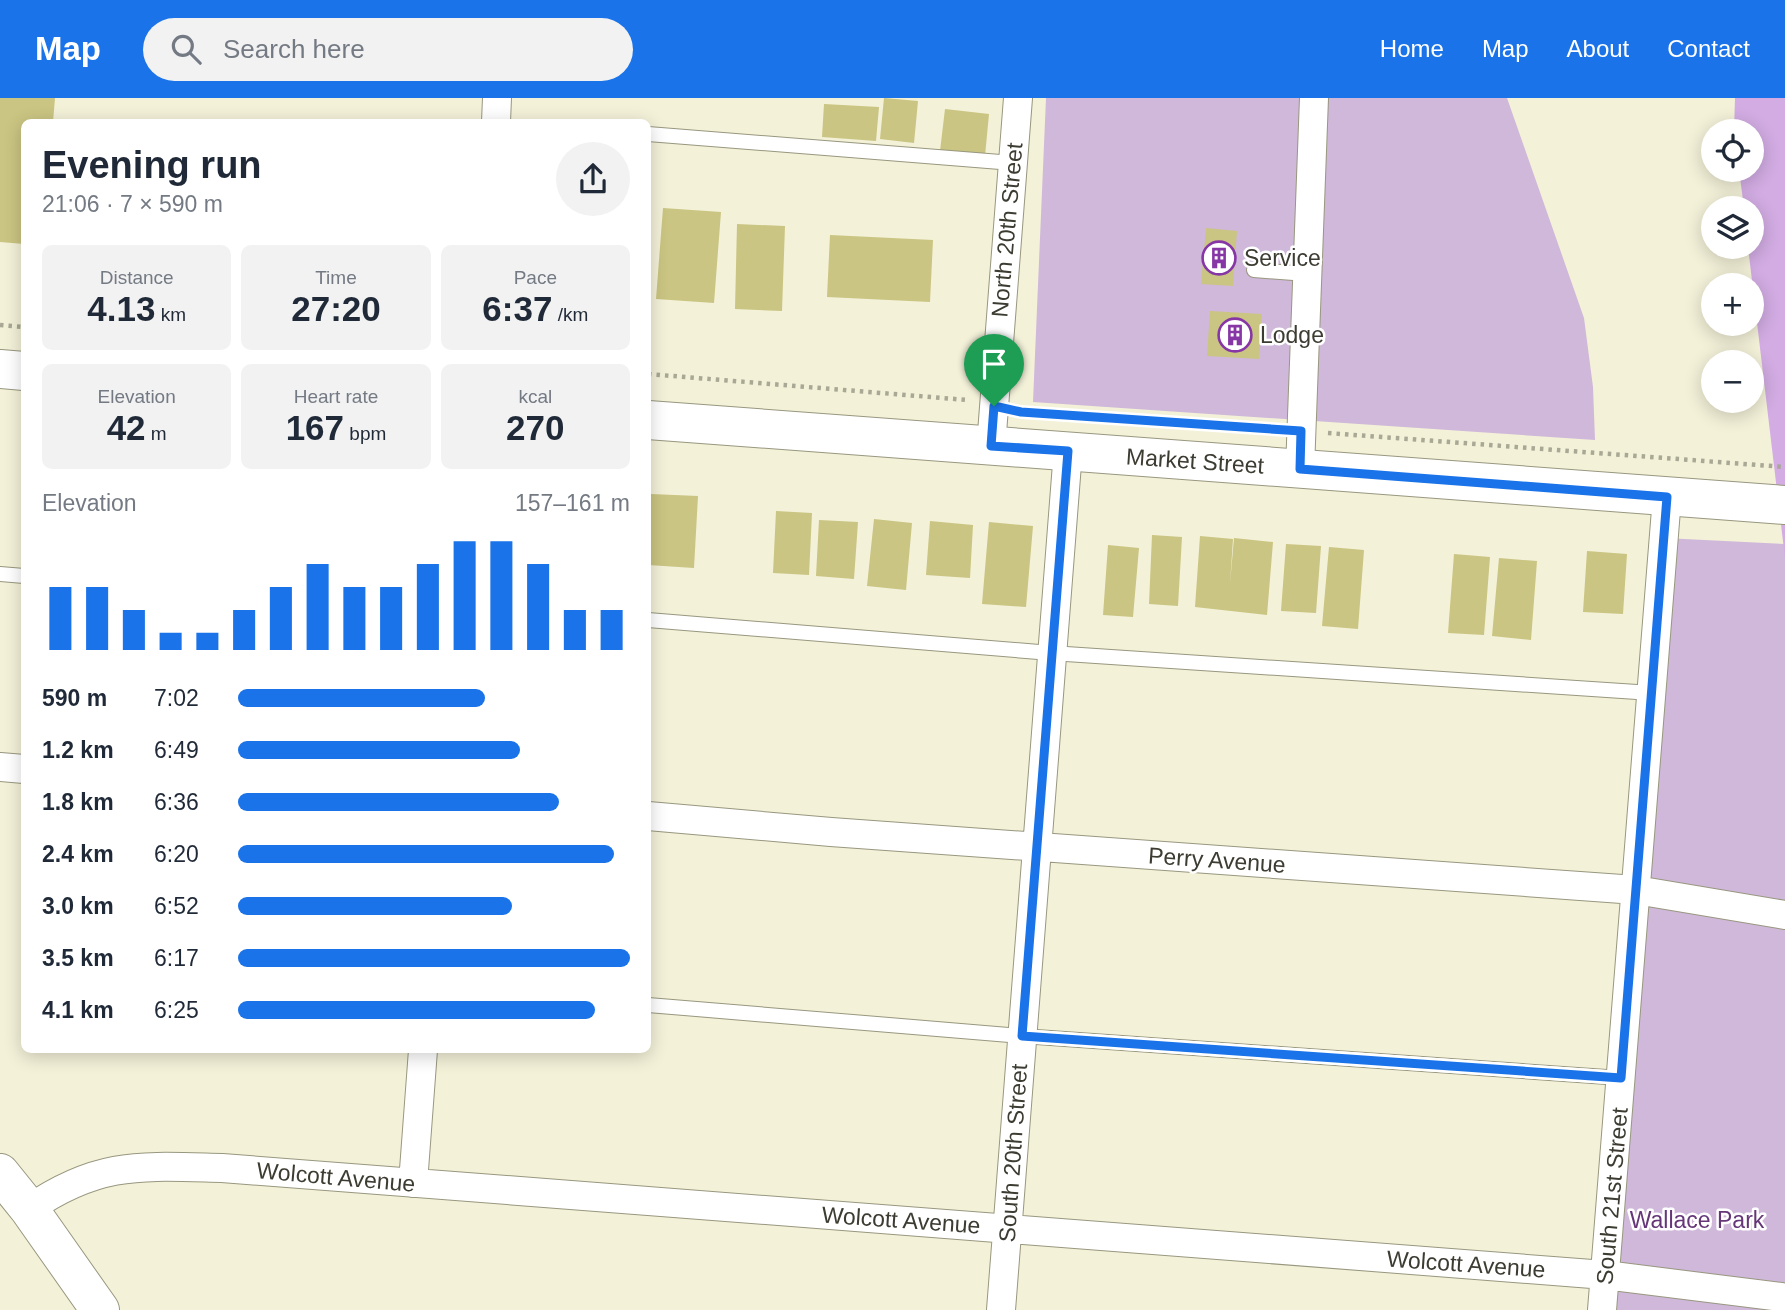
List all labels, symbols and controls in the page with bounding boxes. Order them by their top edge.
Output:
search box [143,18,633,81]
text: Map [35,30,101,67]
icon: search [167,30,205,68]
text: Search here [223,34,365,64]
text: Home [1380,35,1444,62]
text: Map [1482,35,1529,62]
text: About [1567,35,1629,62]
text: Contact [1667,35,1750,62]
map controls [1701,119,1764,413]
button: locate [1701,119,1764,182]
street label: North 20th Street [986,141,1028,318]
button: share [556,142,630,216]
text: Evening run [42,144,262,186]
text: 21:06 · 7 × 590 m [42,191,223,217]
button: layers [1701,196,1764,259]
building icon: Service [1200,239,1238,277]
place label: Service [1244,245,1321,271]
text: Distance [100,267,174,288]
text: Time [315,267,357,288]
text: Pace [514,267,557,288]
button: + [1701,273,1764,336]
text: 4.13 [87,289,155,328]
text: 27:20 [291,289,381,328]
text: 6:37 [482,289,552,328]
text: km [155,304,186,325]
text: /km [552,304,588,325]
building icon: Lodge [1216,316,1254,354]
place label: Lodge [1260,322,1324,348]
pin [964,334,1024,406]
icon: arrive [975,345,1013,383]
button: − [1701,350,1764,413]
text: Elevation [98,386,176,407]
text: Heart rate [294,386,378,407]
text: kcal [518,386,552,407]
text: 42 [107,408,146,447]
text: 167 [286,408,344,447]
text: 270 [506,408,565,447]
text: m [146,423,167,444]
text: bpm [344,423,386,444]
street label: Market Street [1125,443,1265,479]
text: Elevation [42,490,137,516]
text: 157–161 m [515,490,630,516]
text: 590 m [42,685,107,711]
text: 7:02 [154,685,199,711]
text: 1.2 km [42,737,114,763]
text: 6:49 [154,737,199,763]
text: 1.8 km [42,789,114,815]
text: 6:36 [154,789,199,815]
text: 2.4 km [42,841,114,867]
text: 6:20 [154,841,199,867]
street label: Perry Avenue [1147,842,1287,878]
text: 3.0 km [42,893,114,919]
text: 6:52 [154,893,199,919]
text: 3.5 km [42,945,114,971]
text: 6:17 [154,945,199,971]
text: 4.1 km [42,997,114,1023]
text: 6:25 [154,997,199,1023]
street label: South 20th Street [994,1062,1032,1243]
street label: South 21st Street [1591,1106,1633,1286]
street label: Wolcott Avenue [256,1157,416,1197]
street label: Wolcott Avenue [821,1201,981,1239]
park label: Wallace Park [1630,1207,1765,1233]
street label: Wolcott Avenue [1386,1245,1546,1283]

